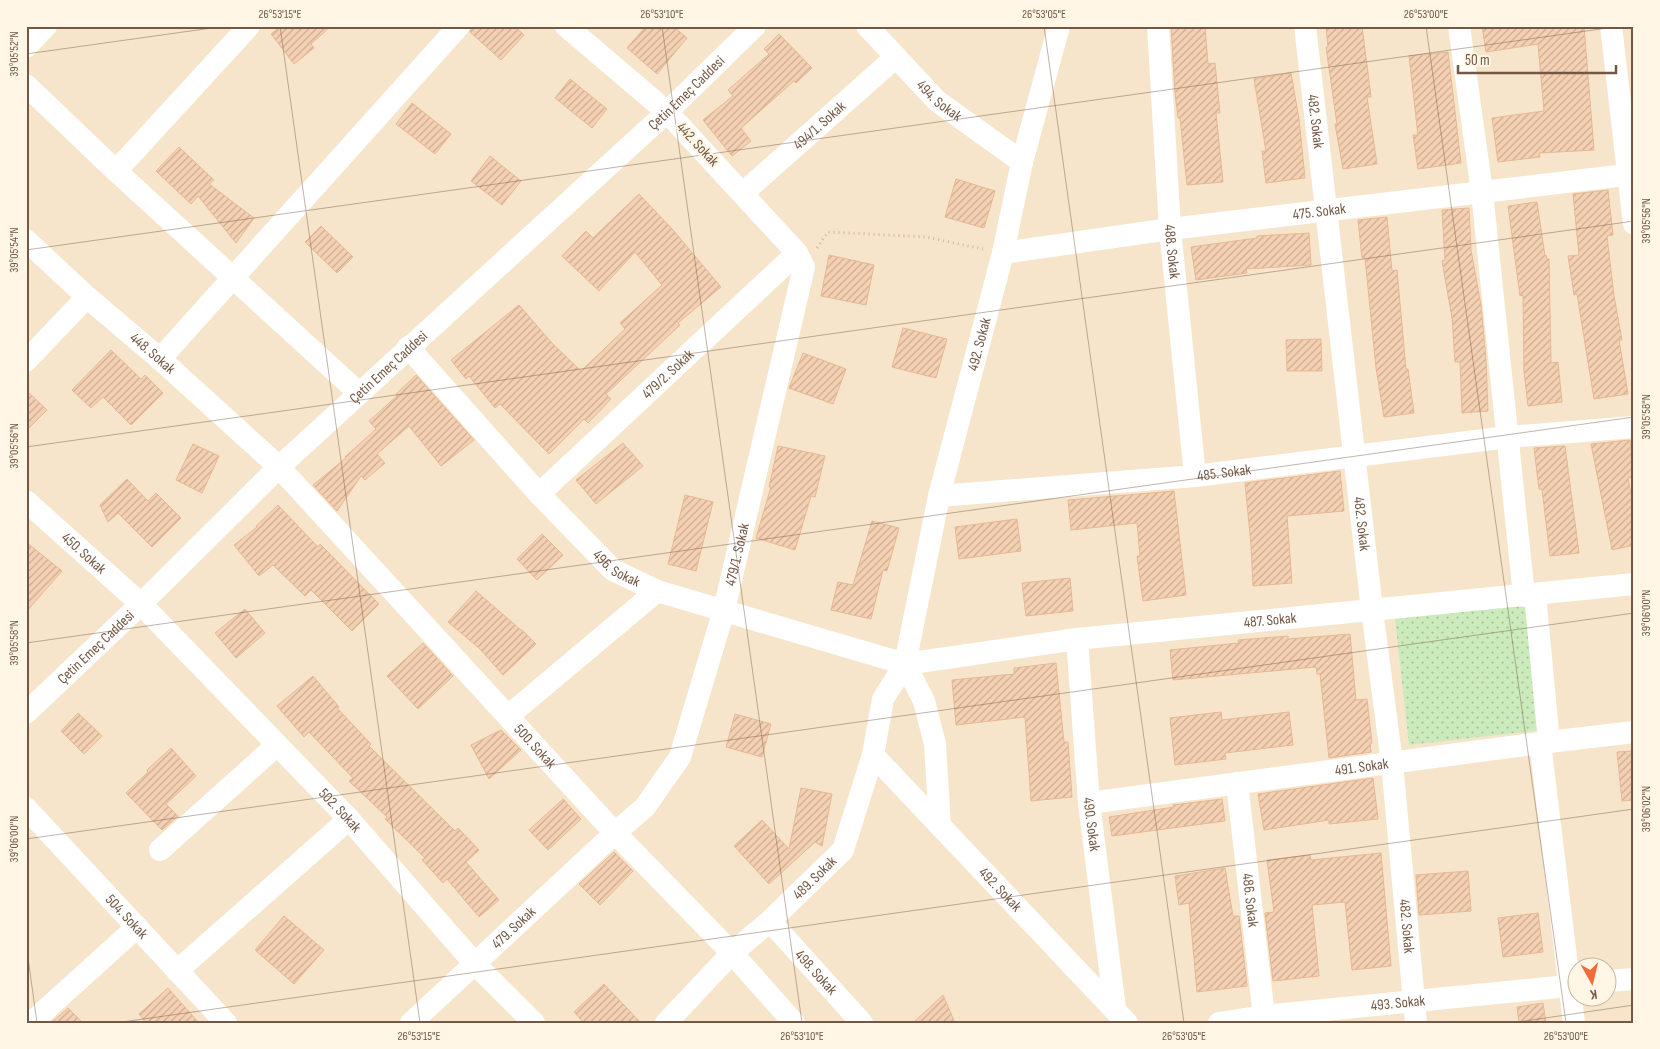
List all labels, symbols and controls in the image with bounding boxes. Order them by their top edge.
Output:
text: 26°53'15"E [259,7,301,22]
text: 26°53'10"E [640,7,684,22]
text: 26°53'05"E [1022,7,1066,22]
text: 26°53'00"E [1404,7,1448,22]
text: 39°05'52"N [7,31,22,77]
scale bar [1458,42,1615,74]
text: 50 m [1465,51,1490,70]
street label: Çetin Emeç Caddesi [644,52,729,134]
street label: 494. Sokak [912,76,966,126]
street label: 482. Sokak [1303,93,1328,150]
street label: 494/1. Sokak [789,97,850,154]
street label: 442. Sokak [672,118,723,171]
text: 39°05'56"N [1639,198,1654,244]
street label: 475. Sokak [1292,199,1347,224]
street label: 488. Sokak [1160,224,1184,280]
text: 39°05'54"N [7,227,22,273]
street label: 492. Sokak [963,315,996,373]
street label: Çetin Emeç Caddesi [346,327,432,408]
street label: 448. Sokak [126,329,179,379]
street label: 479/2. Sokak [638,345,698,403]
text: 39°05'58"N [1639,394,1654,440]
text: 39°05'56"N [7,423,22,469]
street label: 485. Sokak [1196,460,1252,486]
street label: 482. Sokak [1349,496,1374,552]
street label: 479/1. Sokak [721,521,754,588]
street label: 450. Sokak [57,528,110,579]
street label: 496. Sokak [588,546,643,592]
text: 39°06'00"N [1639,590,1654,636]
street label: Çetin Emeç Caddesi [54,606,139,688]
street label: 487. Sokak [1243,608,1297,632]
text: 39°05'58"N [7,620,22,666]
street label: 500. Sokak [510,720,560,773]
street label: 491. Sokak [1334,754,1390,780]
street label: 502. Sokak [314,784,365,837]
text: 39°06'02"N [1639,786,1654,832]
street label: 490. Sokak [1079,797,1104,853]
text: 39°06'00"N [7,816,22,862]
street label: 489. Sokak [789,852,841,904]
street label: 492. Sokak [974,863,1026,916]
street label: 486. Sokak [1238,872,1263,929]
street label: 504. Sokak [101,890,152,943]
street label: 482. Sokak [1395,898,1419,954]
street label: 479. Sokak [488,903,540,953]
street label: 498. Sokak [791,946,841,999]
north arrow [1568,956,1618,1006]
text: K [1589,985,1598,1003]
street label: 493. Sokak [1370,991,1426,1015]
text: 26°53'15"E [398,1029,440,1044]
text: 26°53'10"E [780,1029,824,1044]
text: 26°53'05"E [1162,1029,1206,1044]
text: 26°53'00"E [1544,1029,1588,1044]

